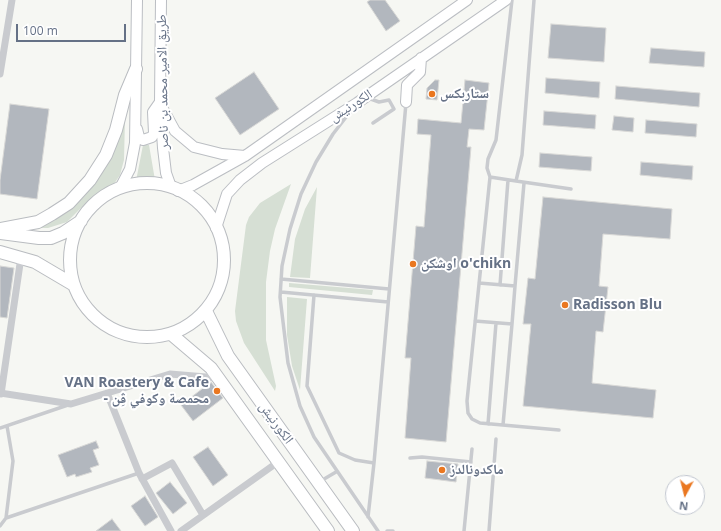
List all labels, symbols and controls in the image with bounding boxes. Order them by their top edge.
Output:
street label: طريق الامير محمد بن ناصر [153,14,173,150]
scale bar [18,16,128,42]
text: 100 m [23,22,58,39]
street label: الكورنيش [326,86,376,126]
place label: ستاربكس [440,86,489,102]
marker: ستاربكس [427,89,437,99]
place label: اوشكن o'chikn [421,256,511,272]
marker: اوشكن o'chikn [408,259,418,269]
place label: Radisson Blu [573,297,662,313]
marker: Radisson Blu [560,300,570,310]
place label: VAN Roastery & Cafe - محمصة وكوفي ڤِن [64,375,209,408]
marker: VAN Roastery & Cafe - محمصة وكوفي ڤِن [212,386,222,396]
street label: الكورنيش [255,399,297,447]
place label: ماكدونالدز [450,462,504,478]
marker: ماكدونالدز [437,465,447,475]
north arrow [665,475,705,515]
text: N [678,498,689,514]

